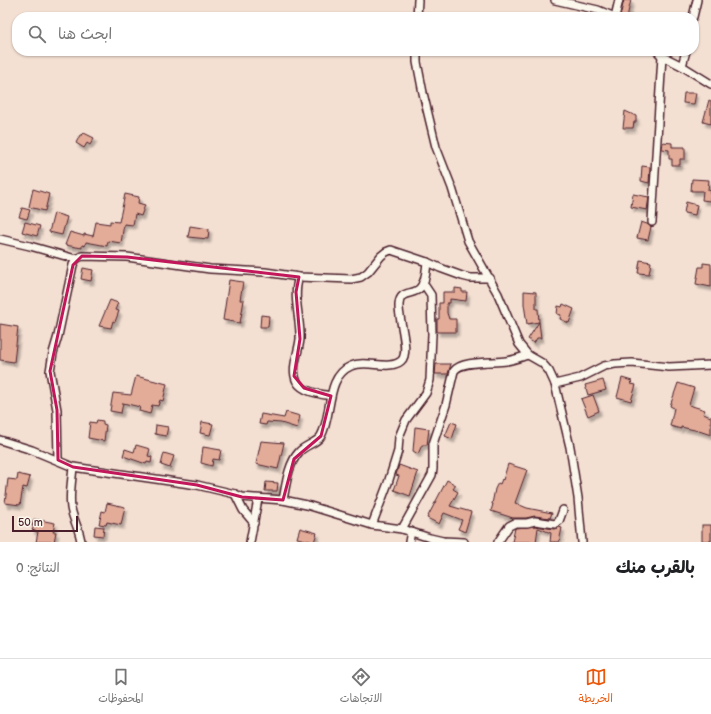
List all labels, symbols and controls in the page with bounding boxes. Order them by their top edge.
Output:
search box [12,12,699,56]
icon: search [26,23,48,45]
text: ابحث هنا [58,25,112,44]
scale bar [12,514,78,533]
text: 50 m [18,516,43,529]
text: بالقرب منك [616,558,695,578]
text: النتائج: 0 [16,560,60,576]
tab: المحفوظات [98,666,143,708]
tab: الاتجاهات [340,666,382,708]
tab: الخريطة [579,666,613,708]

